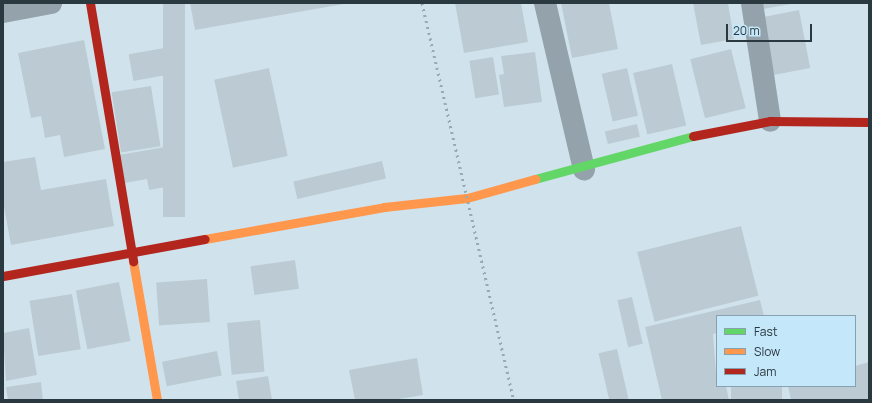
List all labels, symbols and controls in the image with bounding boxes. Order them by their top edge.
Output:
scale bar [728,16,814,42]
text: 20 m [733,22,760,39]
legend [716,315,856,387]
text: Fast [754,323,778,340]
text: Slow [754,343,780,360]
text: Jam [754,363,776,380]

